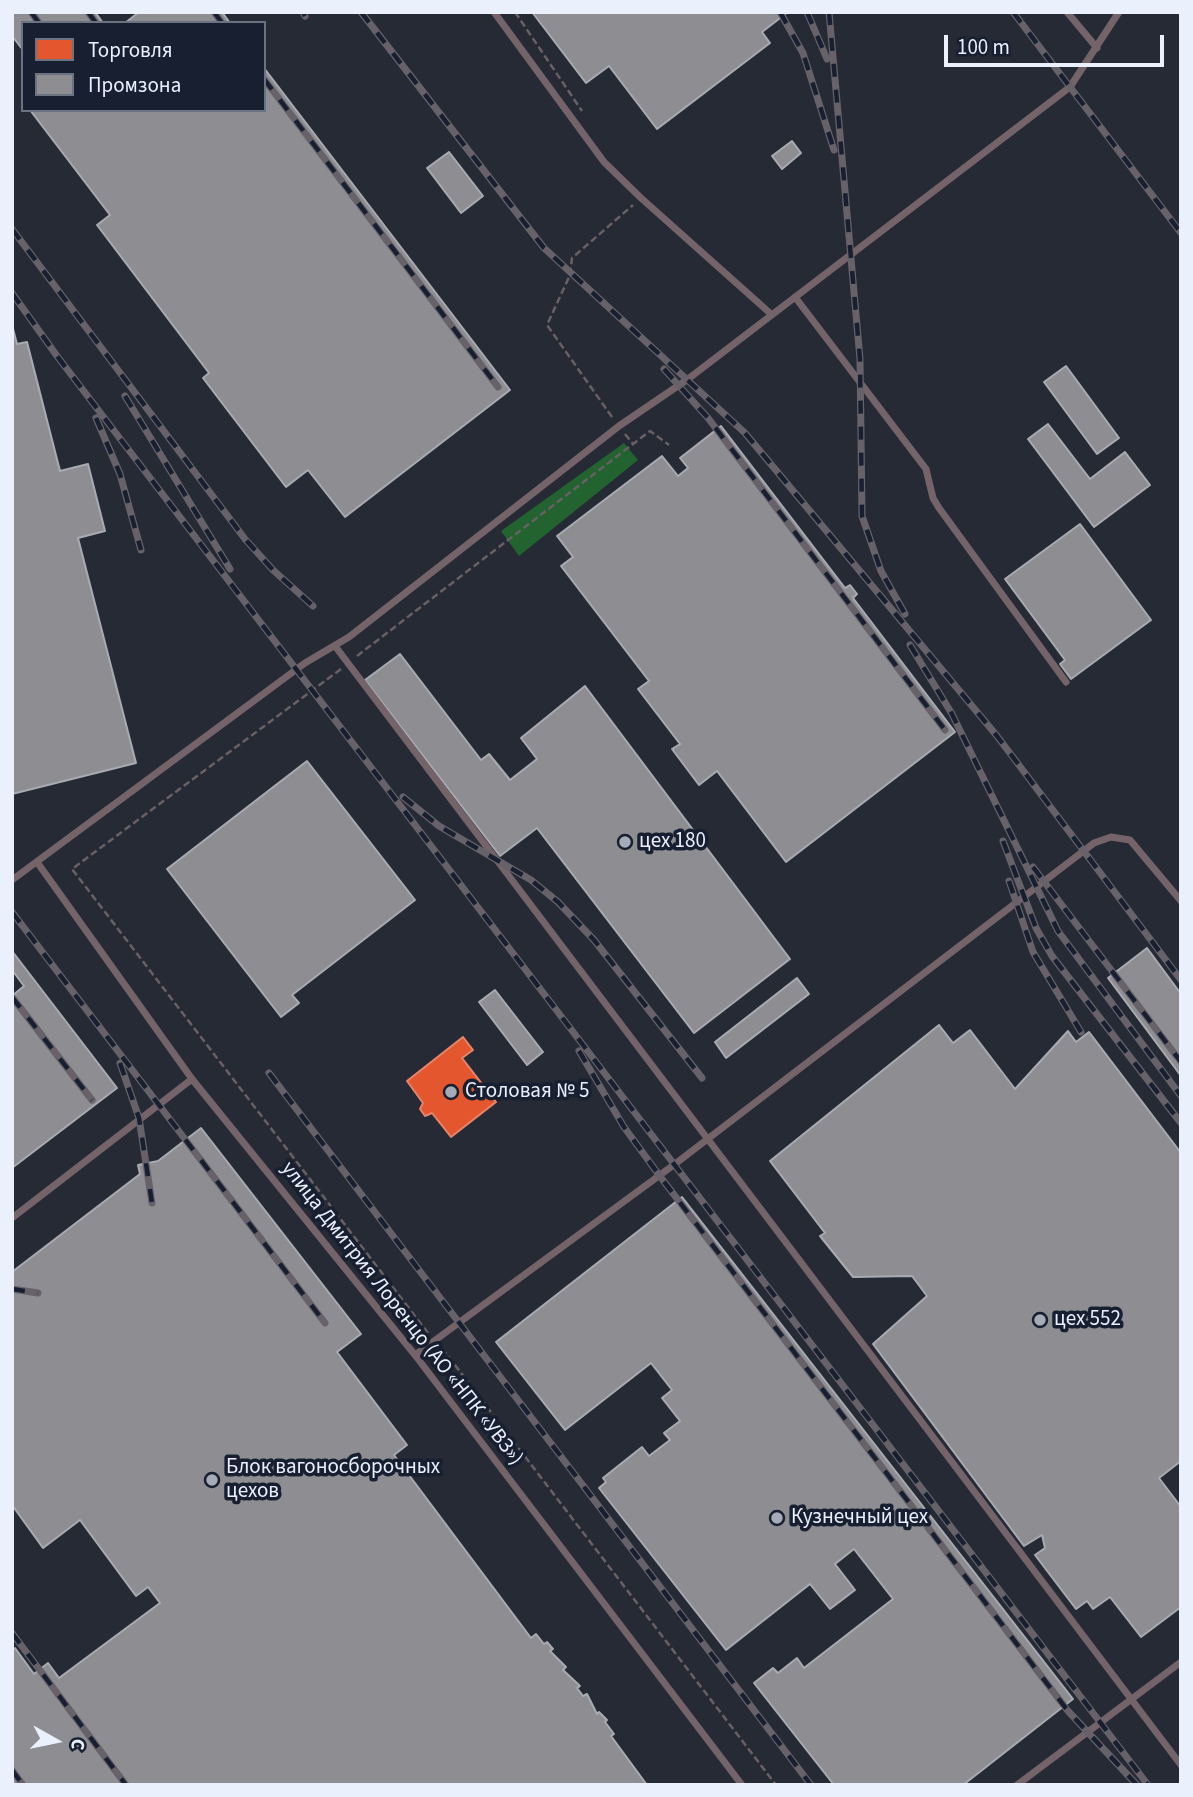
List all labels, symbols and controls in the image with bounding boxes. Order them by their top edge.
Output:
legend [21,21,266,112]
scale bar [948,21,1168,65]
text: 100 m [957,32,1010,62]
text: Торговля [88,35,173,65]
text: Промзона [88,70,181,100]
place label: цех 180 [639,829,706,855]
marker: цех 180 [617,834,633,850]
place label: Столовая № 5 [465,1079,589,1105]
marker: Столовая № 5 [443,1084,459,1100]
street label: улица Дмитрия Лоренцо (АО «НПК «УВЗ») [275,1157,527,1471]
place label: цех 552 [1054,1307,1121,1333]
marker: цех 552 [1032,1312,1048,1328]
place label: Блок вагоносборочных цехов [226,1455,440,1505]
marker: Блок вагоносборочных цехов [204,1472,220,1488]
place label: Кузнечный цех [791,1505,928,1531]
marker: Кузнечный цех [769,1510,785,1526]
north arrow [21,1706,91,1776]
text: С [63,1737,91,1752]

